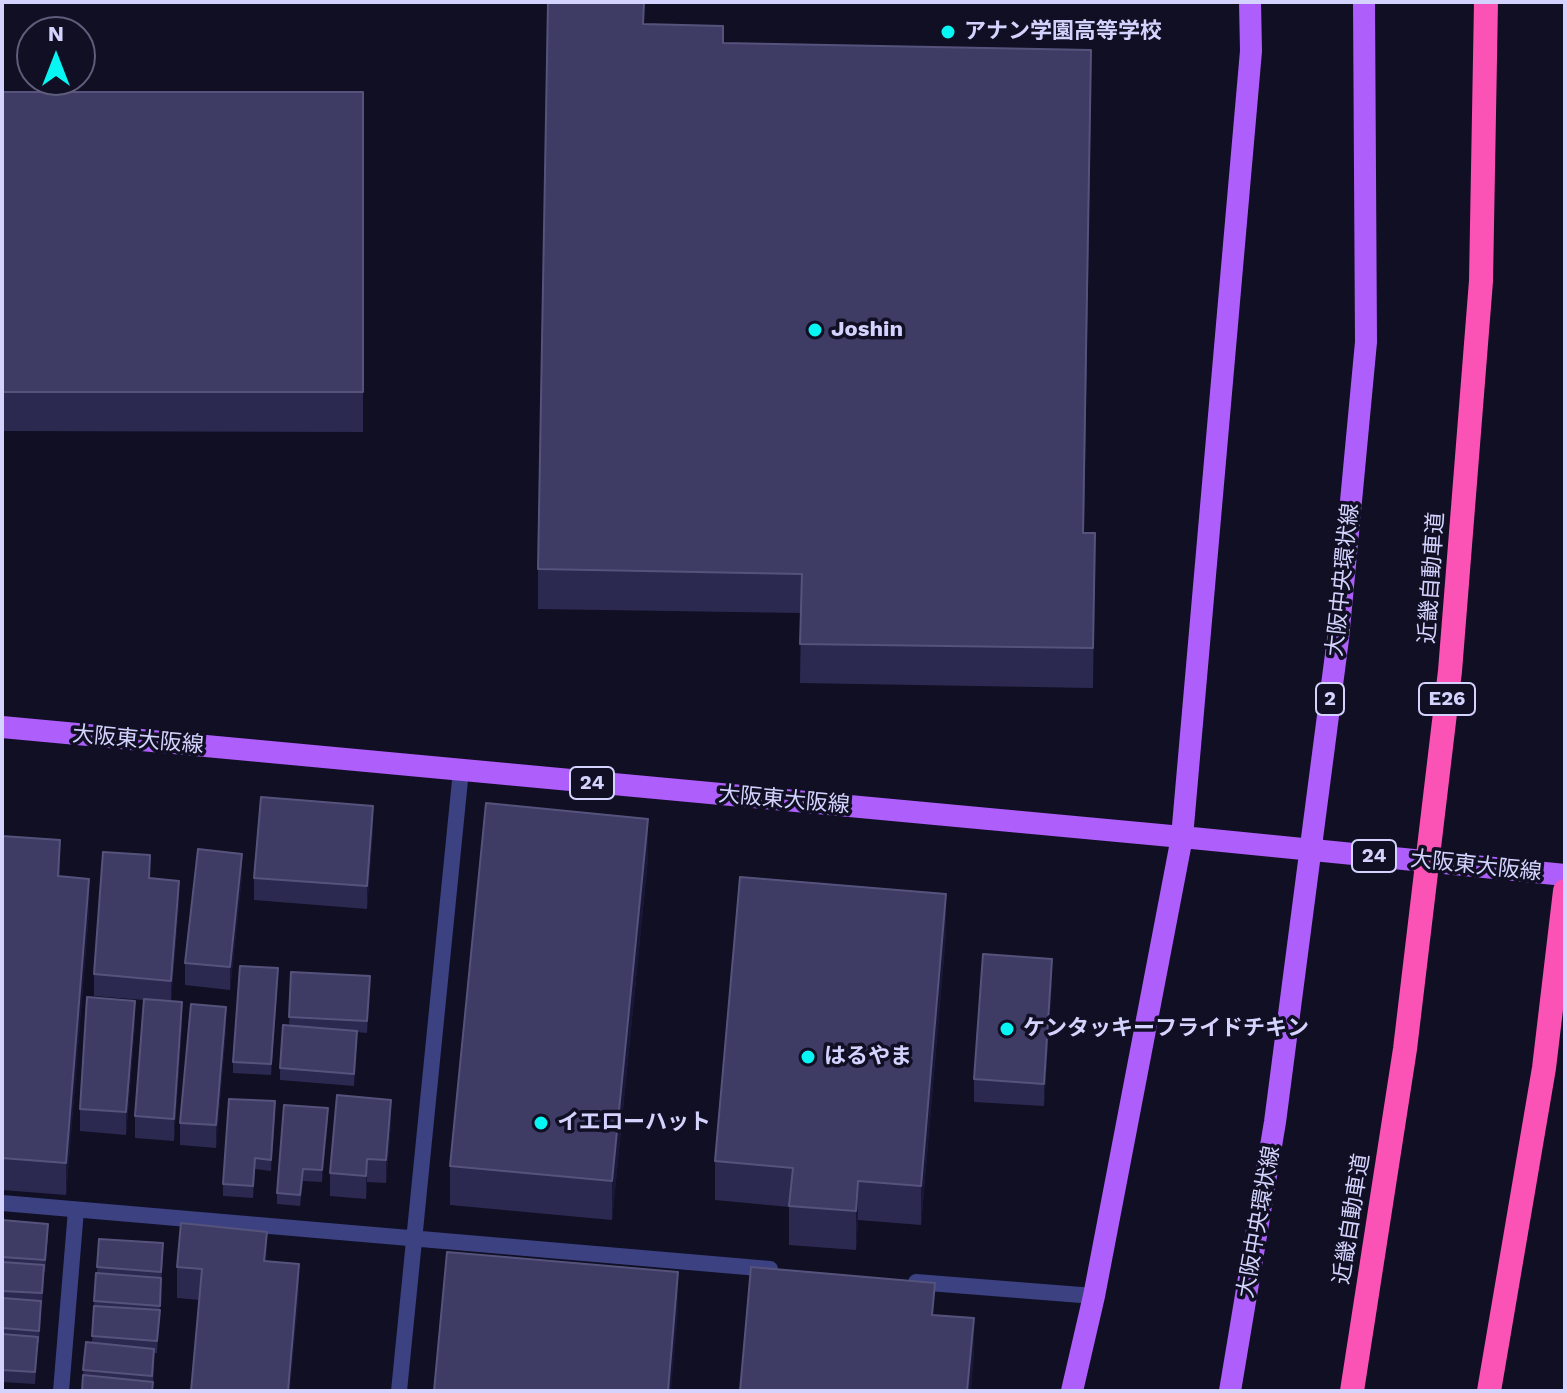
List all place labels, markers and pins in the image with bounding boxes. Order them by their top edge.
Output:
place label: アナン学園高等学校 [964,19,1162,45]
marker: アナン学園高等学校 [939,23,957,41]
place label: Joshin [831,317,903,343]
marker: Joshin [806,321,824,339]
place label: ケンタッキーフライドチキン [1023,1016,1309,1042]
marker: ケンタッキーフライドチキン [998,1020,1016,1038]
place label: はるやま [824,1044,912,1070]
marker: はるやま [799,1048,817,1066]
place label: イエローハット [557,1110,711,1136]
marker: イエローハット [532,1114,550,1132]

